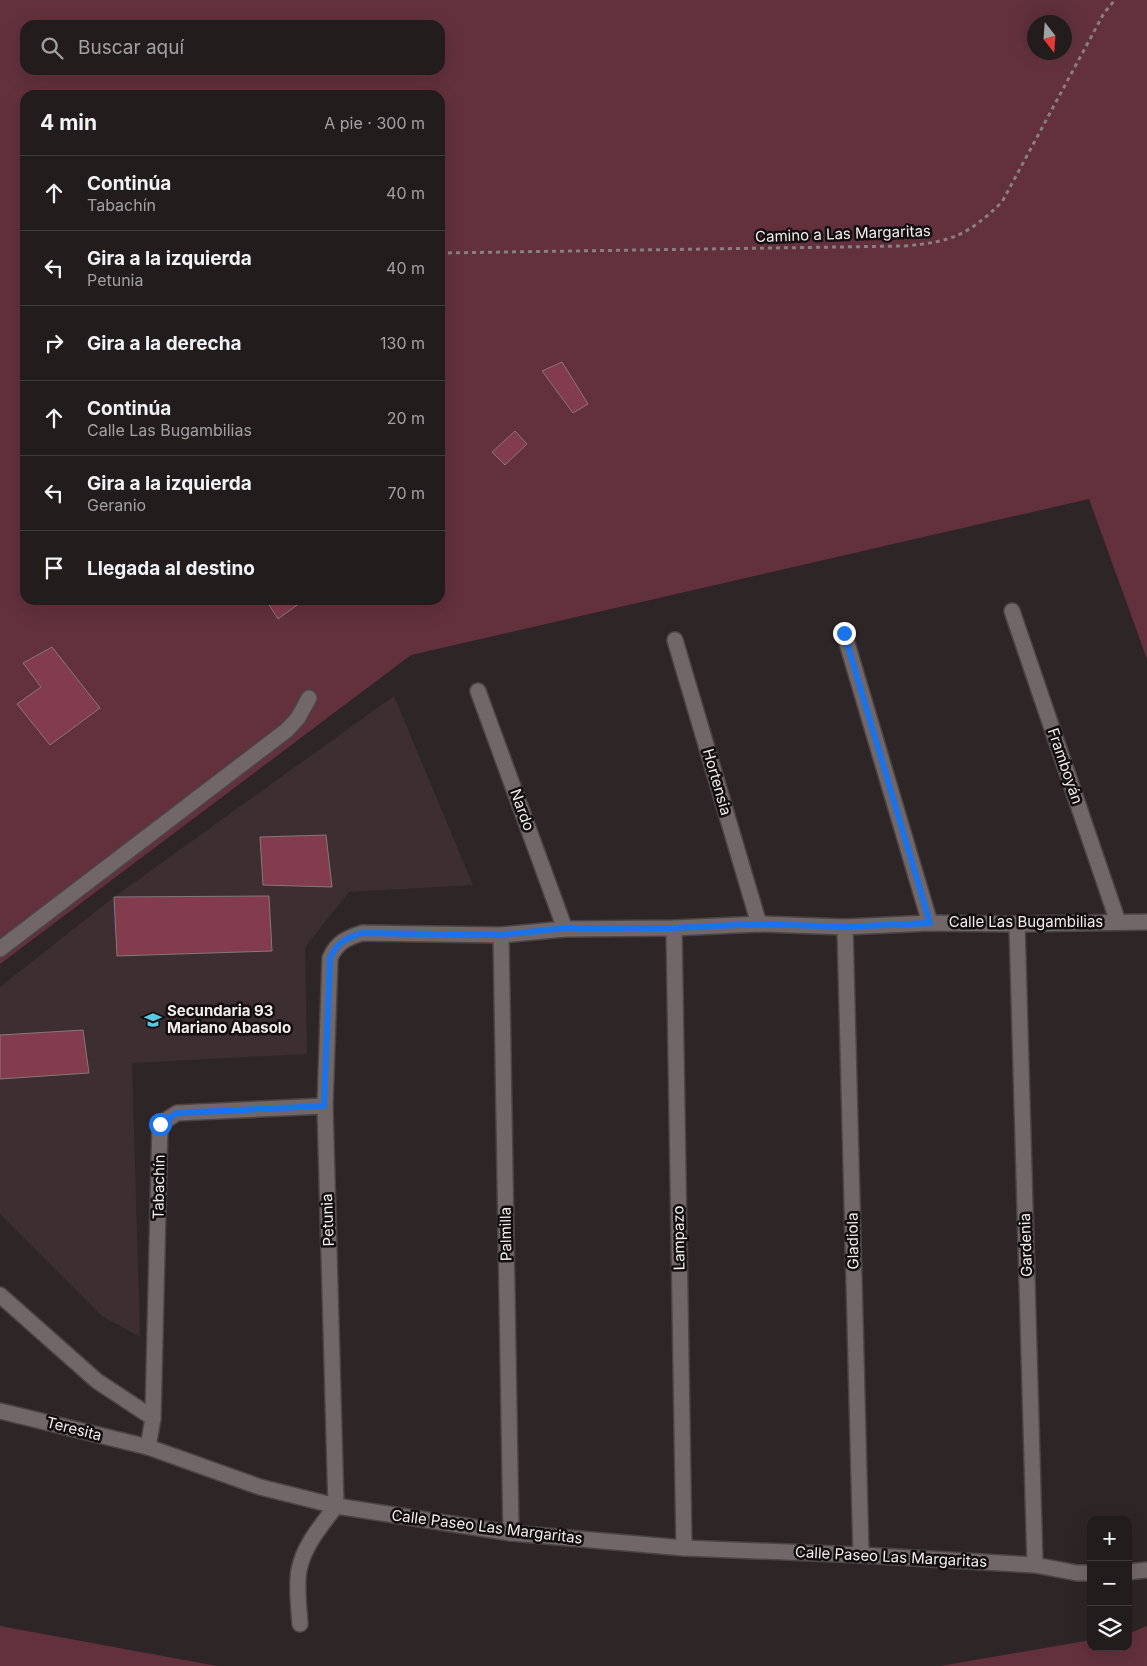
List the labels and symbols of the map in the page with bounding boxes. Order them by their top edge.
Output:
north arrow [1027,15,1072,60]
street label: Camino a Las Margaritas [755,221,931,246]
route end [833,622,856,645]
street label: Framboyán [1044,725,1087,806]
street label: Hortensia [699,746,736,817]
street label: Nardo [506,786,539,833]
street label: Calle Las Bugambilias [949,912,1103,931]
place label: Secundaria 93 Mariano Abasolo [167,1001,291,1037]
school or university icon: Secundaria 93 Mariano Abasolo [143,1010,163,1030]
route start [149,1113,172,1136]
street label: Tabachín [148,1154,169,1220]
street label: Petunia [317,1193,338,1247]
street label: Lampazo [668,1205,689,1271]
street label: Palmilla [496,1207,515,1261]
street label: Gladiola [843,1212,862,1270]
street label: Gardenia [1015,1213,1036,1277]
street label: Teresita [44,1412,104,1445]
street label: Calle Paseo Las Margaritas [390,1505,584,1548]
street label: Calle Paseo Las Margaritas [794,1542,988,1571]

